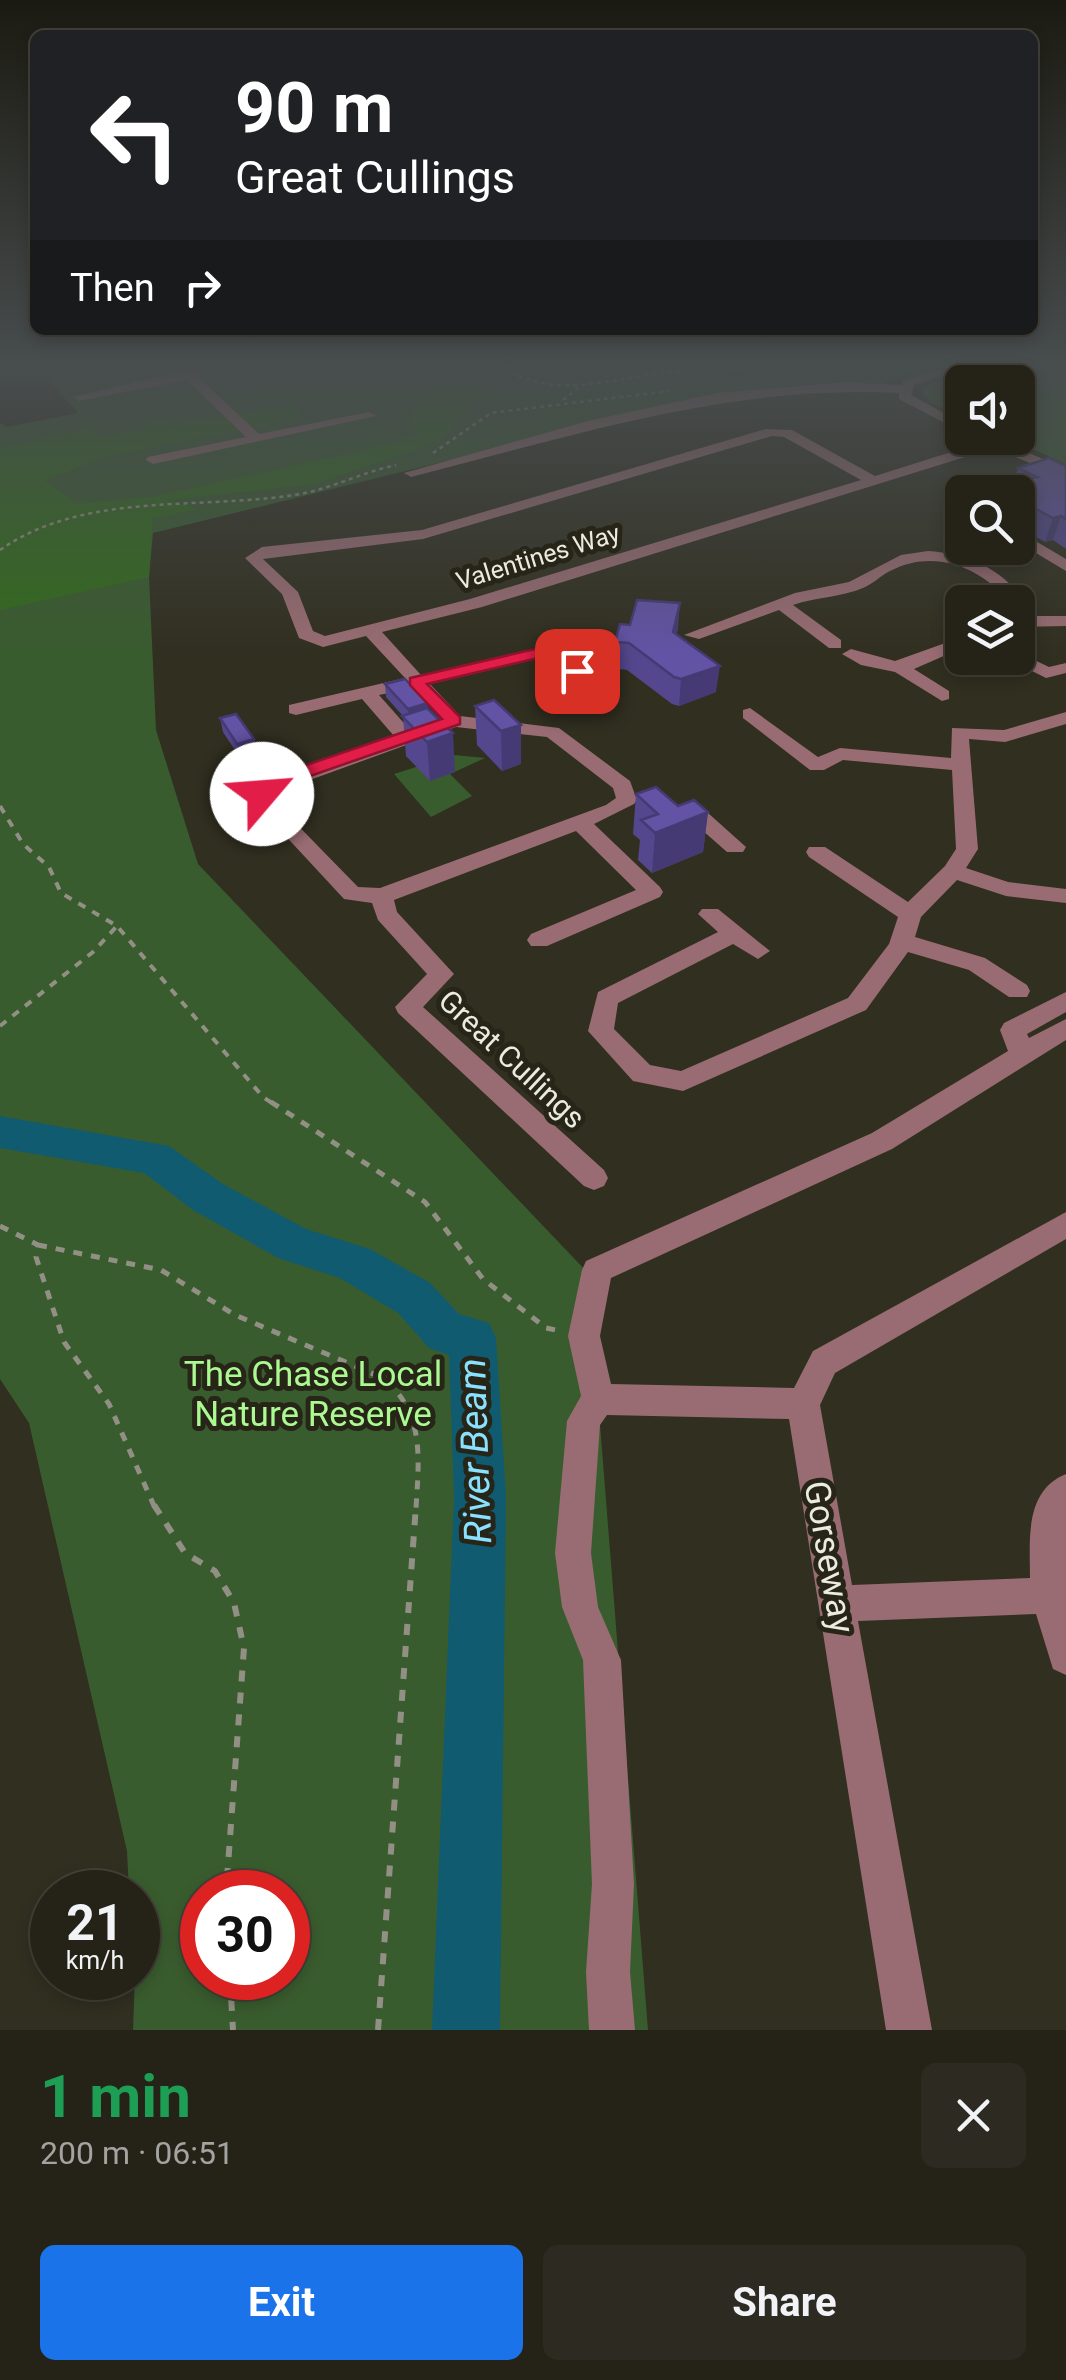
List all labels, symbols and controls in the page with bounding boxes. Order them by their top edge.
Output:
text: 90 m [235,67,393,149]
icon: left [70,70,200,200]
text: Great Cullings [235,151,515,204]
icon: right [175,260,230,315]
text: Then [70,266,155,310]
map controls [945,365,1035,675]
button: sound [945,365,1035,455]
button: search [945,475,1035,565]
street label: Valentines Way [453,518,623,596]
button: layers [945,585,1035,675]
pin [535,629,620,714]
icon: arrive [550,644,605,699]
position arrow [210,742,314,846]
street label: Great Cullings [432,983,592,1135]
park label: The Chase Local Nature Reserve [184,1354,442,1435]
water label: River Beam [450,1358,500,1544]
street label: Gorseway [795,1478,863,1637]
speed limit sign: 30 [180,1870,310,2000]
text: 21 [66,1894,124,1952]
text: km/h [66,1946,124,1975]
text: 1 min [40,2061,191,2132]
button: close [921,2063,1026,2168]
text: 200 m · 06:51 [40,2134,234,2172]
button: Exit [40,2245,523,2360]
button: Share [543,2245,1026,2360]

